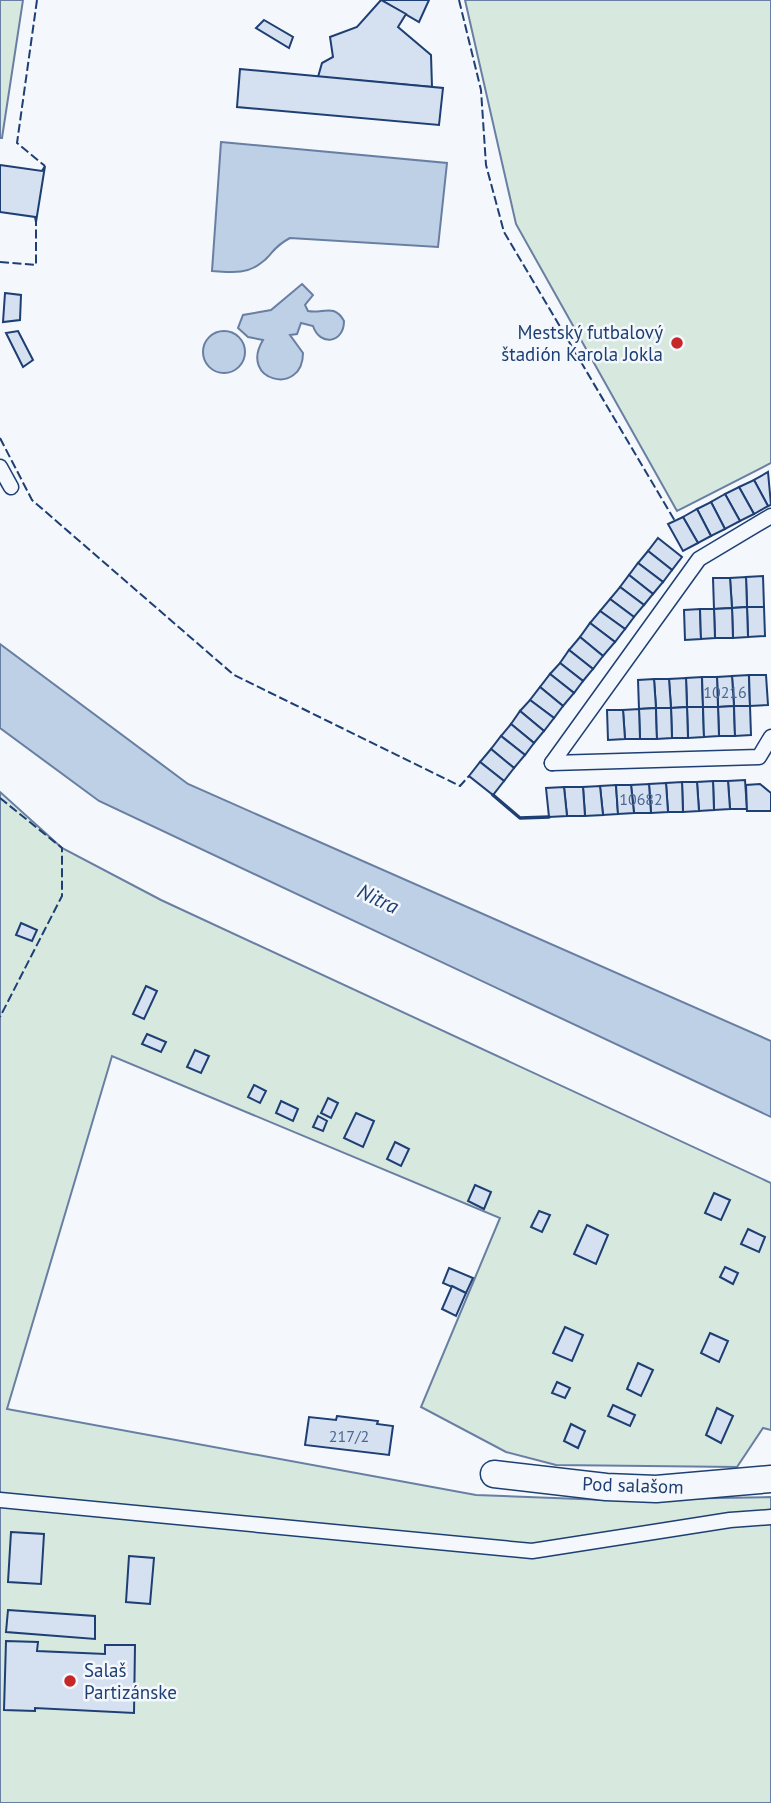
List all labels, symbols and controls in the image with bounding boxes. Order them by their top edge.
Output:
place label: Mestský futbalový štadión Karola Jokla [501,320,663,366]
marker: Mestský futbalový štadión Karola Jokla [669,335,685,351]
house number: 10216 [703,682,747,702]
house number: 10682 [619,789,663,809]
water label: Nitra [353,877,404,920]
house number: 217/2 [329,1426,369,1446]
street label: Pod salašom [582,1471,684,1499]
place label: Salaš Partizánske [84,1658,177,1704]
marker: Salaš Partizánske [62,1673,78,1689]

